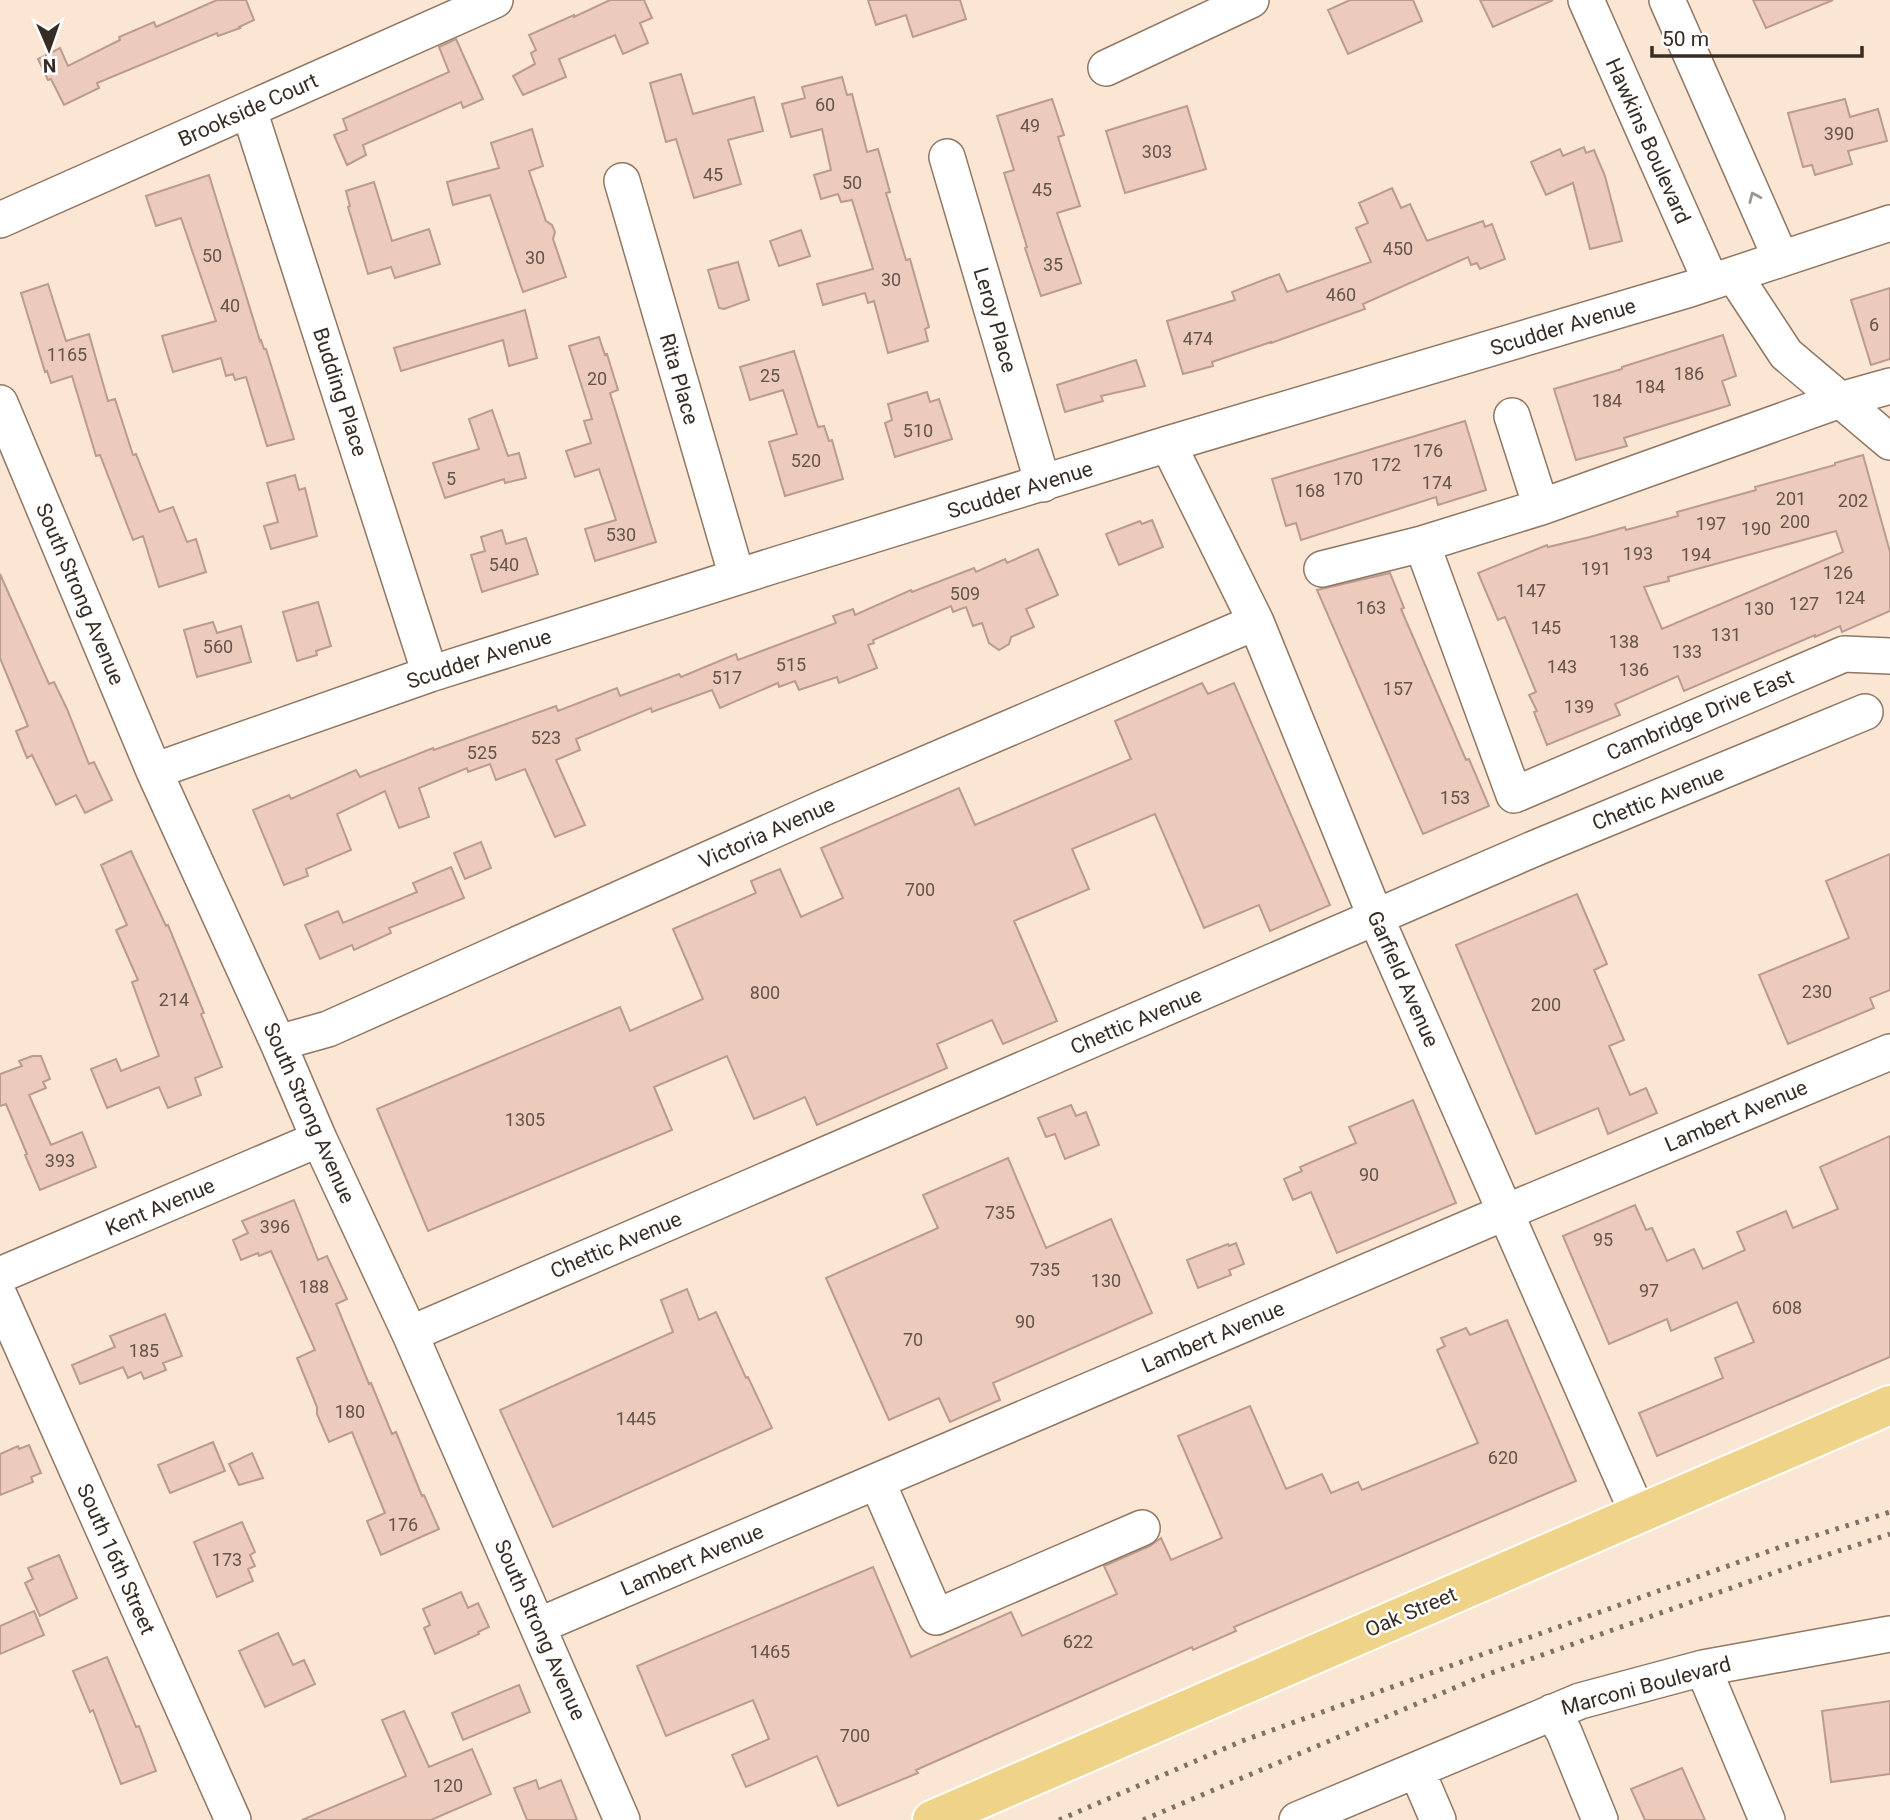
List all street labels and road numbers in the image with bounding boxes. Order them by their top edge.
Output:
street label: Hawkins Boulevard [1601,55,1695,227]
street label: Brookside Court [174,68,322,152]
street label: Leroy Place [969,265,1021,375]
street label: Scudder Avenue [1487,293,1639,361]
street label: Budding Place [308,325,372,459]
street label: Rita Place [655,331,703,427]
street label: Scudder Avenue [944,456,1096,524]
street label: South Strong Avenue [31,499,129,689]
street label: Scudder Avenue [404,624,554,694]
street label: Cambridge Drive East [1603,665,1797,765]
street label: Chettic Avenue [1589,761,1727,835]
street label: Victoria Avenue [696,792,838,874]
street label: Garfield Avenue [1362,907,1444,1051]
street label: Chettic Avenue [1067,983,1205,1059]
street label: South Strong Avenue [258,1019,360,1207]
street label: Lambert Avenue [1661,1075,1811,1157]
street label: Kent Avenue [102,1173,218,1241]
street label: Chettic Avenue [547,1207,685,1283]
street label: Lambert Avenue [1138,1296,1288,1378]
street label: South 16th Street [72,1480,160,1638]
street label: Lambert Avenue [617,1519,767,1601]
street label: South Strong Avenue [489,1536,591,1724]
street label: Oak Street [1362,1582,1461,1642]
street label: Marconi Boulevard [1559,1652,1733,1720]

